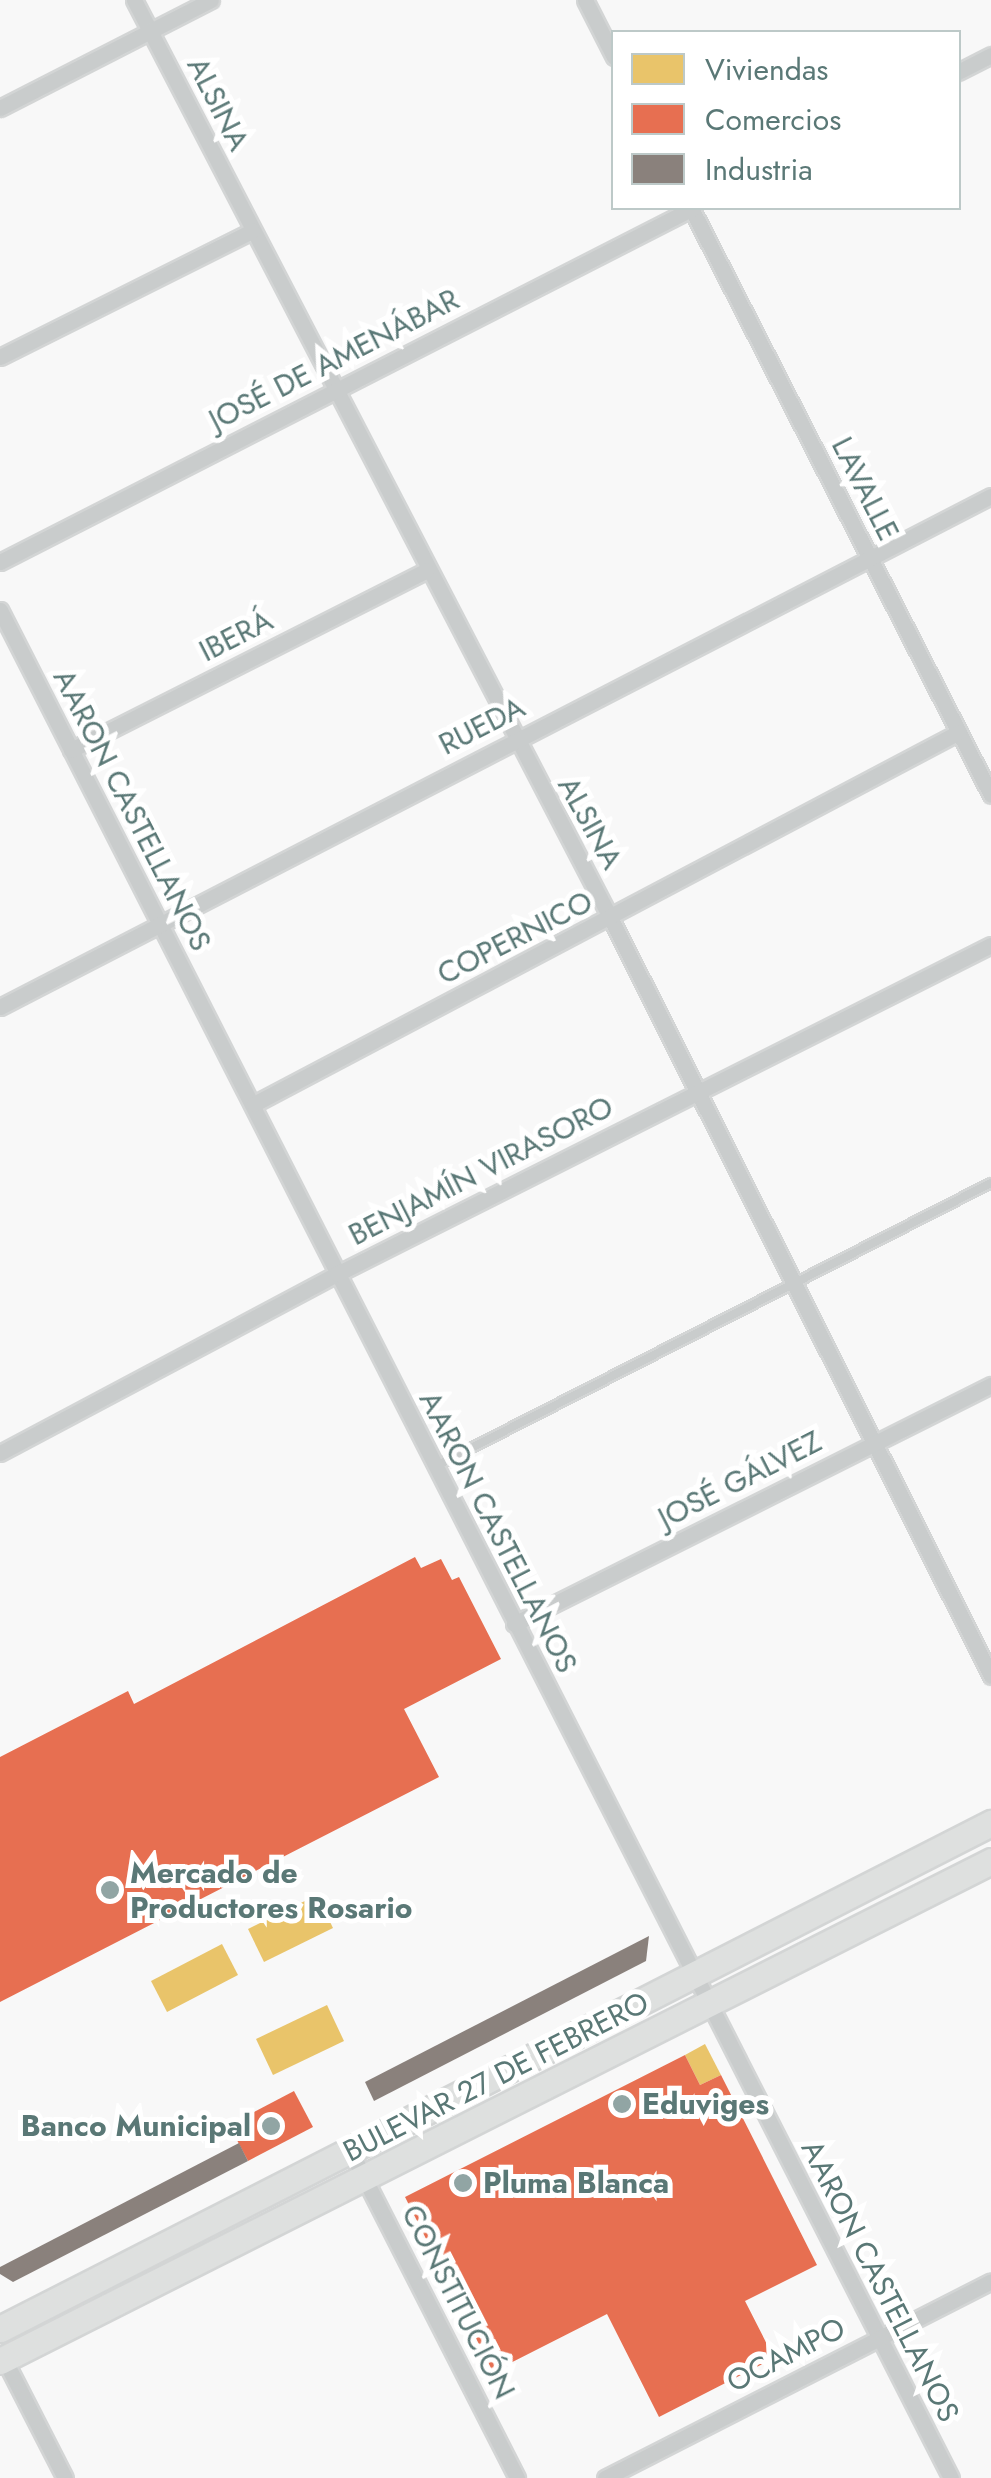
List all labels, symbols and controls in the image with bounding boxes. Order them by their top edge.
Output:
legend [611,30,961,210]
text: Viviendas [705,48,828,91]
street label: ALSINA [179,51,257,157]
text: Comercios [705,98,841,141]
text: Industria [705,148,813,191]
street label: JOSÉ DE AMENÁBAR [203,281,465,439]
street label: LAVALLE [824,431,906,547]
street label: IBERÁ [193,602,279,670]
street label: AARON CASTELLANOS [45,663,219,957]
street label: RUEDA [433,689,531,763]
street label: ALSINA [550,770,630,876]
street label: COPERNICO [432,884,598,992]
street label: BENJAMÍN VIRASORO [343,1089,619,1253]
street label: AARON CASTELLANOS [411,1385,585,1679]
street label: JOSÉ GÁLVEZ [652,1424,828,1536]
place label: Mercado de Productores Rosario [130,1855,413,1926]
marker: Mercado de Productores Rosario [99,1879,121,1901]
street label: BULEVAR 27 DE FEBRERO [337,1984,655,2170]
place label: Eduviges [642,2086,769,2122]
marker: Eduviges [611,2093,633,2115]
place label: Banco Municipal [21,2108,251,2144]
marker: Banco Municipal [260,2115,282,2137]
street label: AARON CASTELLANOS [793,2134,967,2428]
place label: Pluma Blanca [483,2165,669,2201]
marker: Pluma Blanca [452,2172,474,2194]
street label: CONSTITUCIÓN [394,2199,522,2405]
street label: OCAMPO [721,2310,851,2400]

